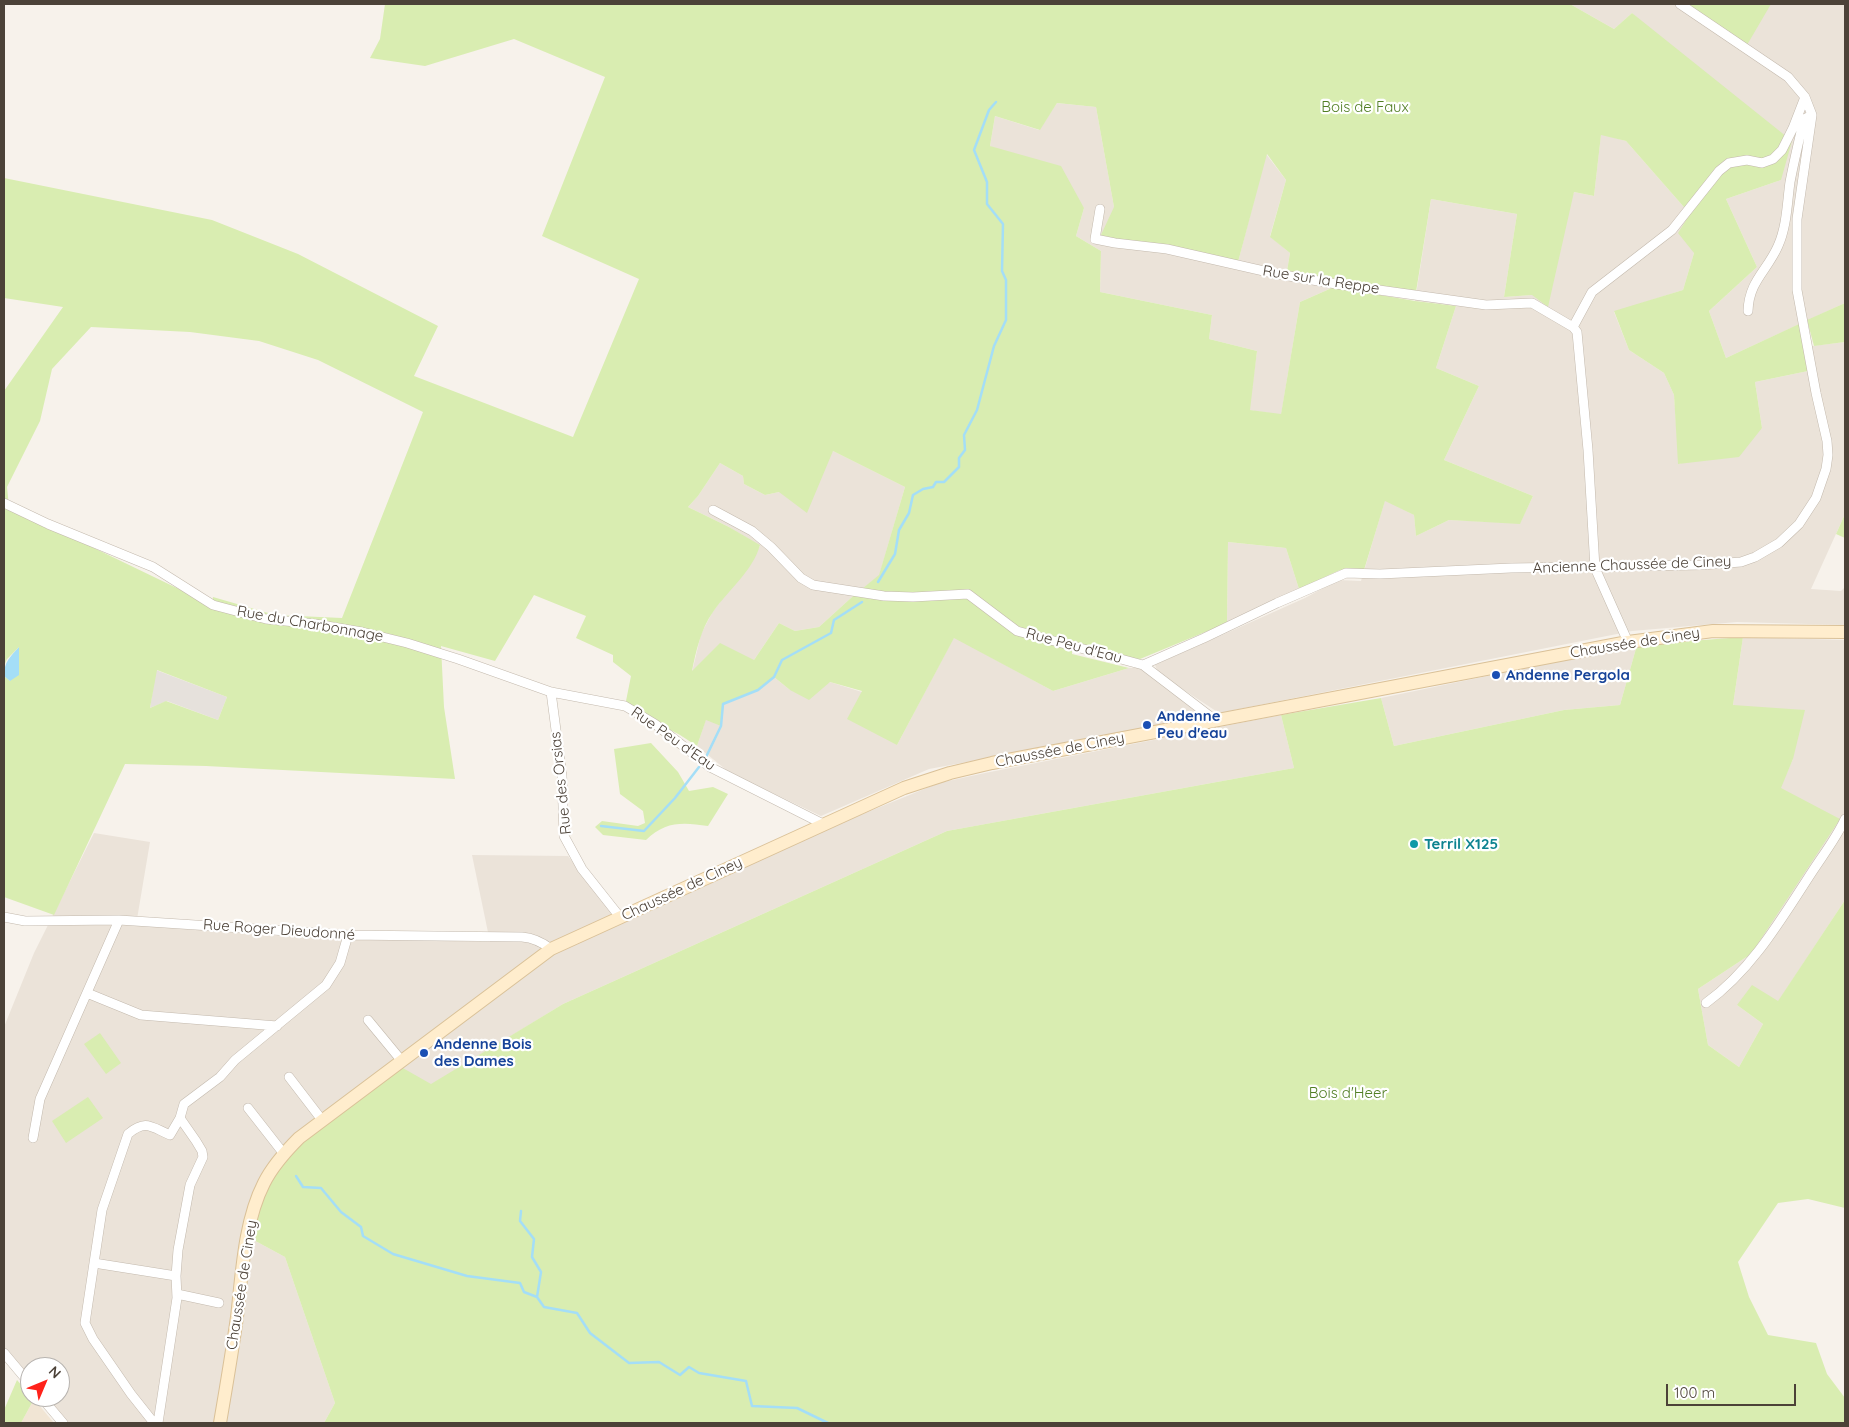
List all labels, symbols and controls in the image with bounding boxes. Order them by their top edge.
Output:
park label: Bois de Faux [1321,98,1409,116]
street label: Rue sur la Reppe [1261,262,1381,298]
street label: Ancienne Chaussée de Ciney [1532,553,1732,577]
street label: Rue du Charbonnage [235,602,385,646]
street label: Chaussée de Ciney [1569,624,1701,662]
street label: Rue Peu d'Eau [1024,625,1124,667]
place label: Andenne Pergola [1506,666,1630,684]
marker: Andenne Pergola [1490,669,1502,681]
street label: Rue Peu d'Eau [627,703,719,775]
place label: Andenne Peu d'eau [1157,707,1227,742]
marker: Andenne Peu d'eau [1141,719,1153,731]
street label: Chaussée de Ciney [994,729,1126,771]
street label: Rue des Orsias [547,731,575,835]
place label: Terril X125 [1424,835,1498,853]
marker: Terril X125 [1408,838,1420,850]
street label: Chaussée de Ciney [619,853,745,925]
street label: Rue Roger Dieudonné [202,916,356,944]
place label: Andenne Bois des Dames [434,1035,532,1070]
marker: Andenne Bois des Dames [418,1047,430,1059]
park label: Bois d'Heer [1309,1084,1387,1102]
street label: Chaussée de Ciney [223,1219,261,1351]
north arrow [20,1357,70,1407]
text: N [45,1362,65,1382]
scale bar [1669,1374,1799,1406]
text: 100 m [1674,1383,1715,1402]

